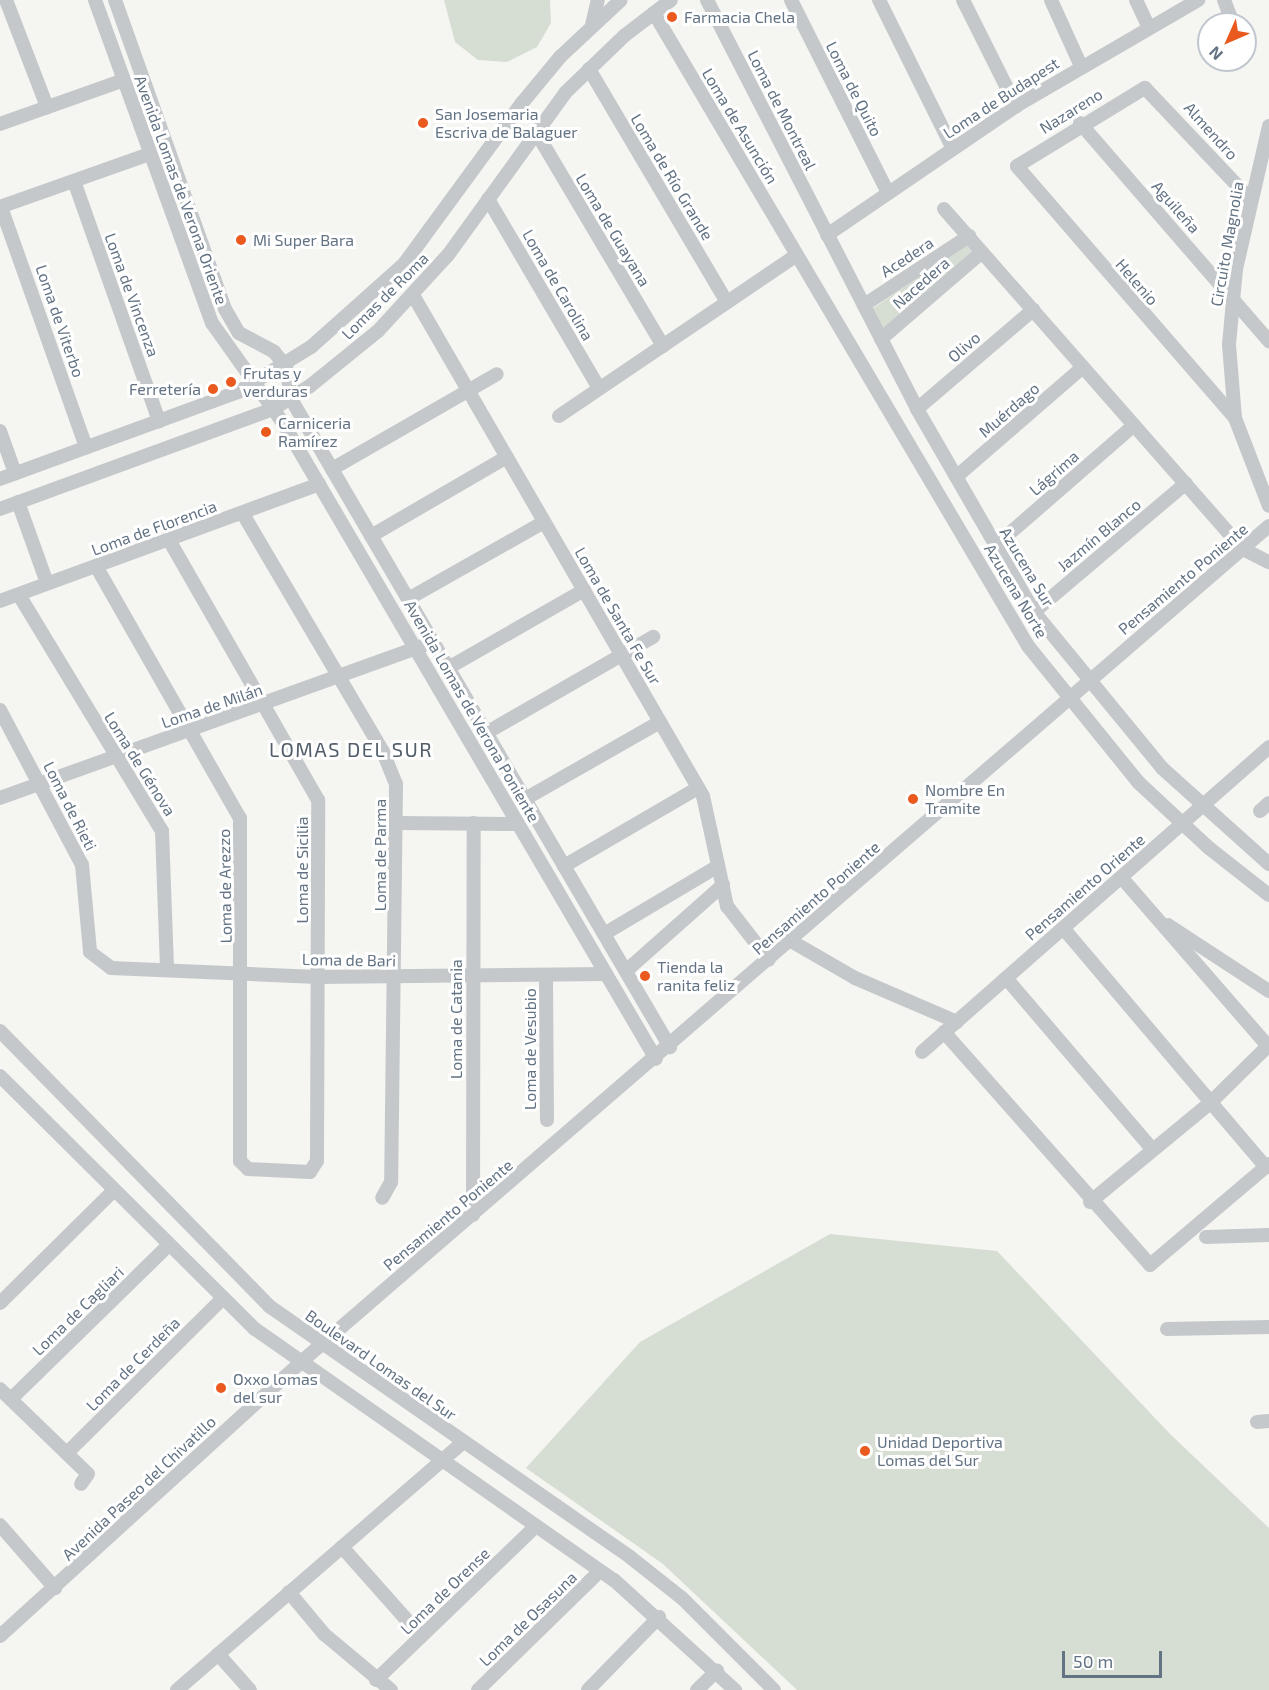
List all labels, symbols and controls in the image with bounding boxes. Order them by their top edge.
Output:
place label: Farmacia Chela [684,7,795,27]
marker: Farmacia Chela [665,10,679,24]
north arrow [1197,12,1257,72]
street label: Loma de Quito [822,38,886,140]
text: N [1205,43,1226,64]
street label: Loma de Montreal [744,47,820,173]
street label: Loma de Budapest [940,53,1062,143]
street label: Loma de Asunción [698,65,782,187]
street label: Avenida Lomas de Verona Oriente [130,73,232,307]
street label: Nazareno [1036,84,1106,138]
street label: Almendro [1180,98,1242,164]
place label: San Josemaria Escriva de Balaguer [435,104,578,142]
street label: Loma de Río Grande [627,110,717,244]
marker: San Josemaria Escriva de Balaguer [416,116,430,130]
street label: Loma de Guayana [572,170,654,290]
street label: Aguileña [1148,177,1204,237]
street label: Circuito Magnolia [1207,180,1247,308]
street label: Loma de Carolina [518,226,598,344]
street label: Loma de Vincenza [101,230,163,360]
place label: Mi Super Bara [253,230,354,250]
marker: Mi Super Bara [234,233,248,247]
street label: Acedera [877,233,937,281]
street label: Lomas de Roma [338,249,432,343]
street label: Nacedera [889,253,953,313]
street label: Helenio [1112,255,1162,309]
street label: Loma de Viterbo [32,262,88,380]
street label: Olivo [944,328,984,366]
place label: Frutas y verduras [243,363,308,401]
marker: Frutas y verduras [224,375,238,389]
place label: Ferretería [129,379,201,399]
street label: Muérdago [975,379,1043,441]
marker: Ferretería [206,382,220,396]
place label: Carniceria Ramírez [278,413,351,451]
marker: Carniceria Ramírez [259,425,273,439]
street label: Lágrima [1025,446,1083,500]
street label: Jazmín Blanco [1053,495,1145,575]
street label: Loma de Florencia [89,496,219,560]
street label: Pensamiento Poniente [1114,519,1252,639]
street label: Azucena Sur [996,524,1058,610]
street label: Azucena Norte [980,540,1052,642]
street label: Loma de Santa Fe Sur [571,544,665,688]
street label: Avenida Lomas de Verona Poniente [400,596,544,826]
street label: Loma de Milán [159,680,265,732]
street label: Loma de Génova [100,708,180,820]
district label: LOMAS DEL SUR [269,737,433,761]
street label: Loma de Rieti [39,758,101,854]
place label: Nombre En Tramite [925,780,1005,818]
marker: Nombre En Tramite [906,792,920,806]
street label: Loma de Parma [370,799,390,911]
street label: Loma de Sicilia [292,816,312,924]
street label: Loma de Arezzo [214,828,236,944]
street label: Pensamiento Oriente [1021,830,1149,944]
street label: Pensamiento Poniente [748,837,884,959]
street label: Loma de Bari [302,950,396,970]
place label: Tienda la ranita feliz [657,957,735,995]
street label: Loma de Catania [446,959,466,1079]
marker: Tienda la ranita feliz [638,969,652,983]
street label: Loma de Vesubio [520,988,540,1110]
street label: Pensamiento Poniente [379,1155,517,1275]
street label: Loma de Cagliari [28,1263,128,1359]
street label: Boulevard Lomas del Sur [302,1306,460,1424]
street label: Loma de Cerdeña [82,1313,184,1415]
place label: Oxxo lomas del sur [233,1369,318,1407]
marker: Oxxo lomas del sur [214,1381,228,1395]
street label: Avenida Paseo del Chivatillo [58,1412,220,1564]
place label: Unidad Deportiva Lomas del Sur [877,1432,1003,1470]
marker: Unidad Deportiva Lomas del Sur [858,1444,872,1458]
street label: Loma de Orense [396,1544,494,1638]
street label: Loma de Osasuna [475,1568,581,1670]
scale bar [1065,1639,1166,1677]
text: 50 m [1073,1650,1113,1672]

